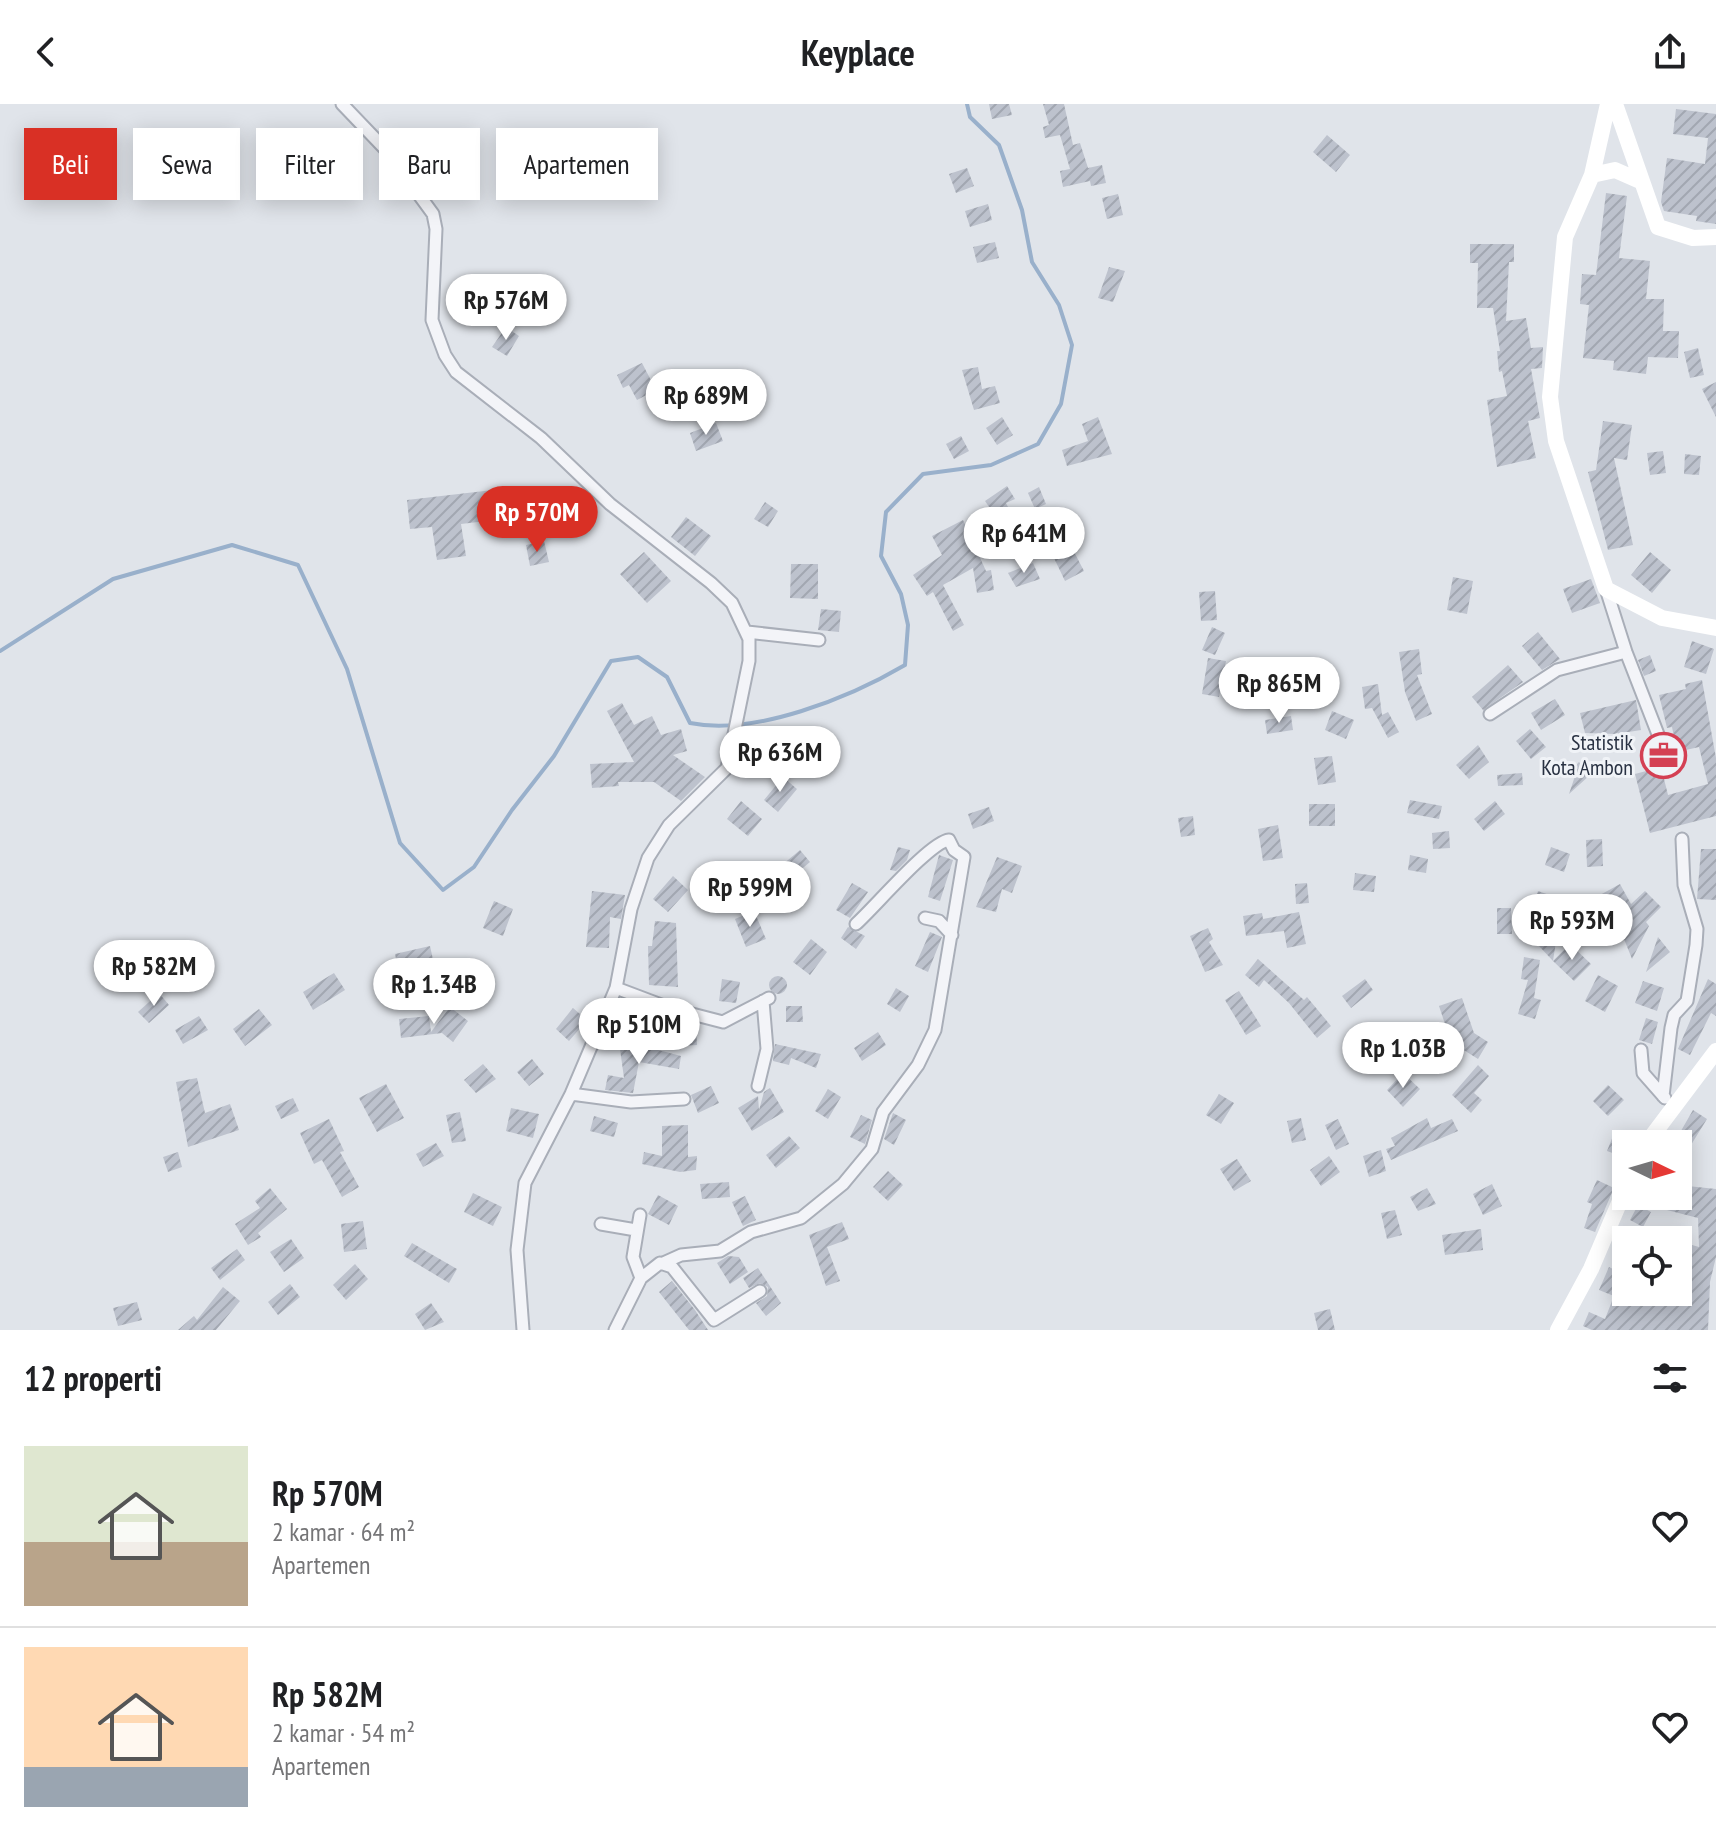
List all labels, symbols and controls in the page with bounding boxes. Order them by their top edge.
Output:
text: Keyplace [801,29,915,76]
icon: back [24,30,68,74]
icon: share [1648,30,1692,74]
chip: Beli [24,128,117,200]
chip: Sewa [133,128,240,200]
chip: Filter [256,128,363,200]
chip: Baru [379,128,480,200]
chip: Apartemen [496,128,658,200]
pin: Rp 576M [432,274,580,342]
text: Rp 576M [464,283,548,316]
pin: Rp 689M [632,369,780,437]
text: Rp 689M [664,378,748,411]
pin: Rp 570M [463,486,611,554]
text: Rp 570M [495,495,579,528]
pin: Rp 641M [950,507,1098,575]
text: Rp 641M [982,516,1066,549]
pin: Rp 865M [1205,657,1353,725]
text: Rp 865M [1237,666,1321,699]
pin: Rp 636M [706,726,854,794]
place label: Statistik Kota Ambon [1541,728,1633,781]
office icon: Statistik Kota Ambon [1640,731,1688,779]
text: Rp 636M [738,735,822,768]
pin: Rp 599M [676,861,824,929]
text: Rp 599M [708,870,792,903]
pin: Rp 593M [1498,894,1646,962]
text: Rp 593M [1530,903,1614,936]
pin: Rp 582M [80,940,228,1008]
text: Rp 582M [112,949,196,982]
pin: Rp 1.34B [351,958,517,1026]
text: Rp 1.34B [391,967,477,1000]
pin: Rp 510M [565,998,713,1066]
text: Rp 510M [597,1007,681,1040]
pin: Rp 1.03B [1320,1022,1486,1090]
text: Rp 1.03B [1360,1031,1446,1064]
north arrow [1612,1130,1692,1210]
map controls [1612,1130,1692,1306]
button: locate [1612,1226,1692,1306]
text: 12 properti [24,1356,162,1400]
icon: filters [1648,1356,1692,1400]
text: Rp 570M [272,1471,383,1515]
icon: home [88,1478,184,1574]
icon: heart [1648,1504,1692,1548]
text: 2 kamar · 64 m² [272,1515,415,1548]
text: Apartemen [272,1548,371,1581]
text: Rp 582M [272,1672,383,1716]
icon: home [88,1679,184,1775]
icon: heart [1648,1705,1692,1749]
text: 2 kamar · 54 m² [272,1716,415,1749]
text: Apartemen [272,1749,371,1782]

